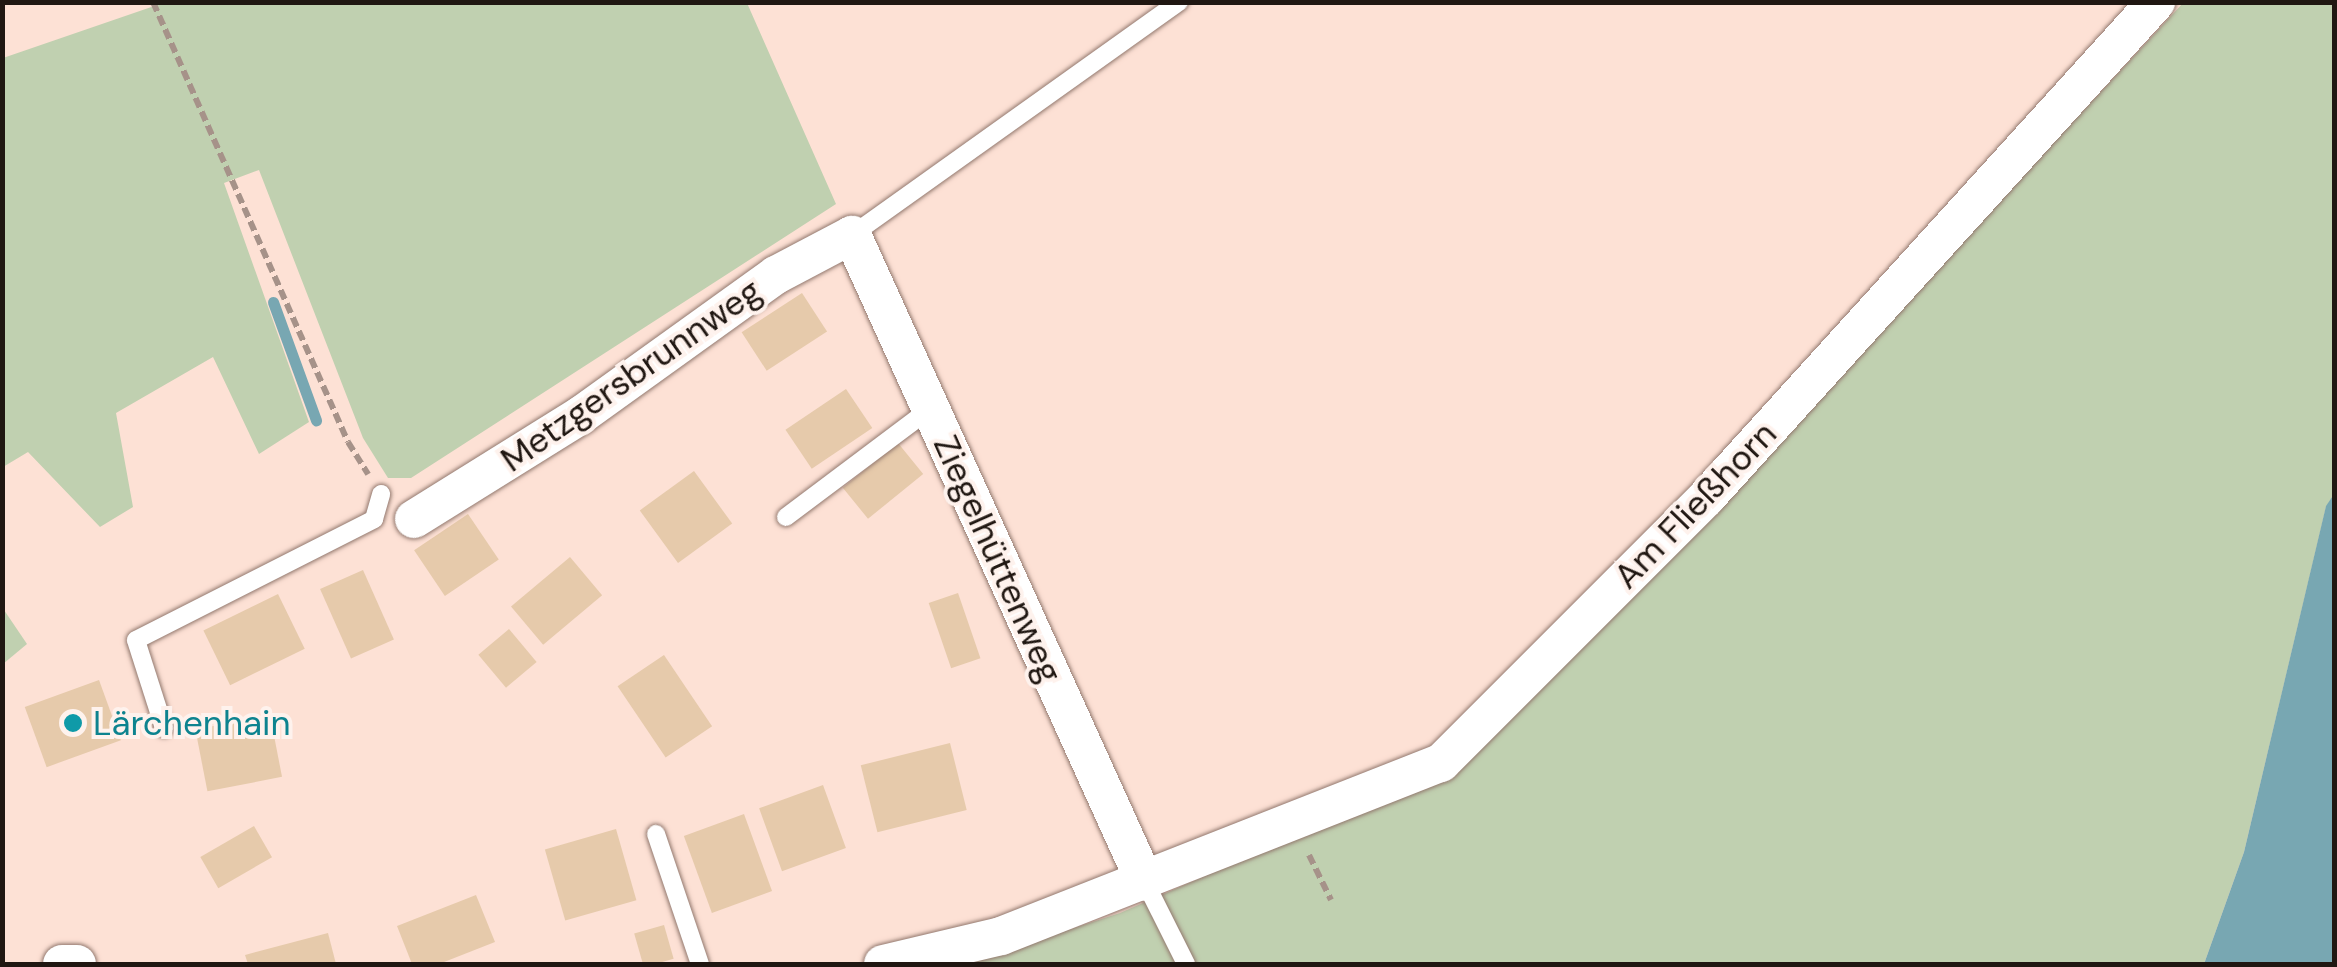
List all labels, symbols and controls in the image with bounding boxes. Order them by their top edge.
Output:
street label: Metzgersbrunnweg [493,269,769,481]
street label: Am Fließhorn [1605,413,1785,597]
street label: Ziegelhüttenweg [925,429,1071,689]
place label: Lärchenhain [93,702,291,744]
marker: Lärchenhain [62,712,84,734]

